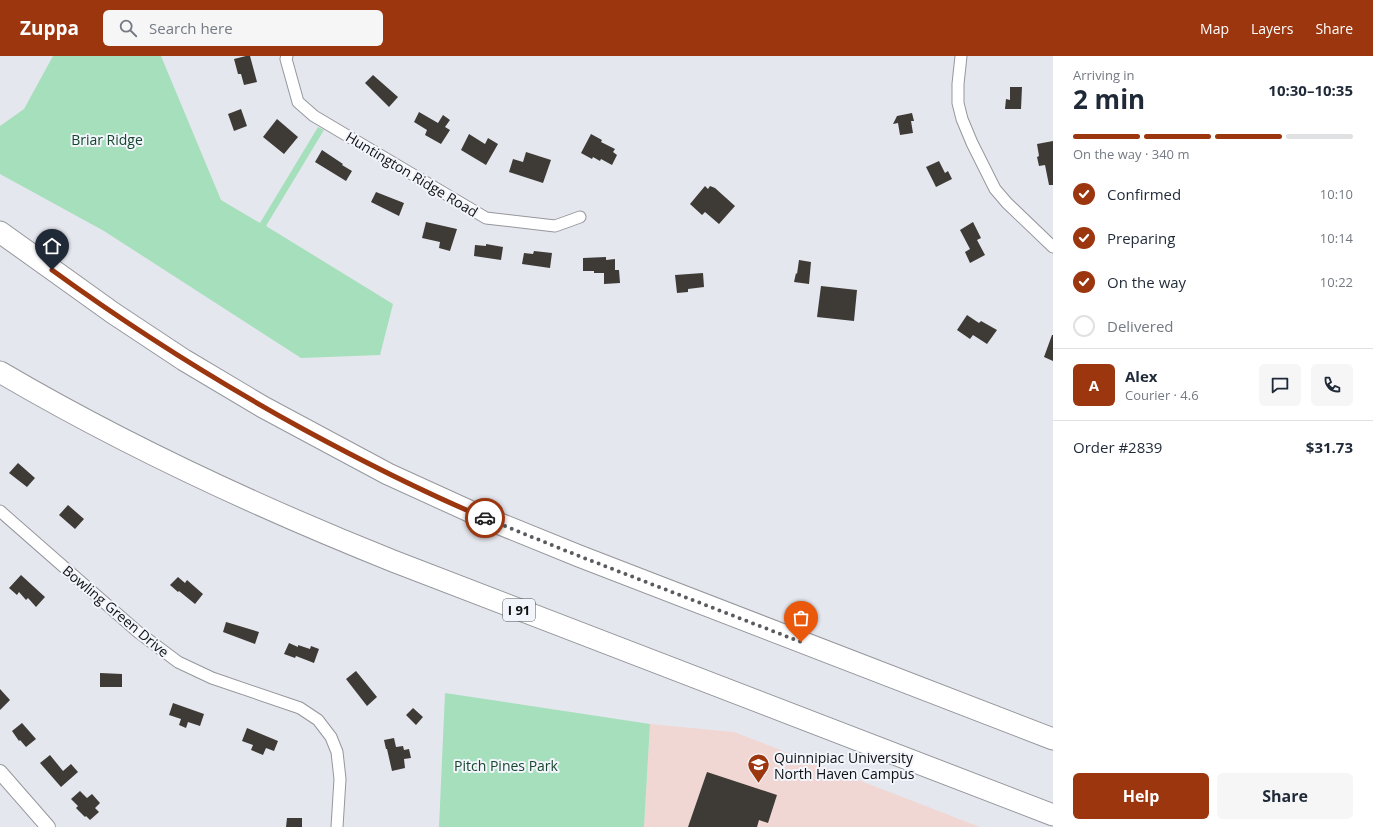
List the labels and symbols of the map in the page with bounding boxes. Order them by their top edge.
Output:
street label: Huntington Ridge Road [342,127,482,221]
park label: Briar Ridge [71,130,143,149]
pin [35,229,69,270]
courier [465,498,505,538]
street label: Bowling Green Drive [59,561,173,661]
road number: I 91 [503,599,535,621]
pin [784,601,818,642]
place label: Quinnipiac University North Haven Campus [774,748,915,783]
school or university icon: Quinnipiac University North Haven Campus [746,752,772,785]
park label: Pitch Pines Park [454,756,559,775]

